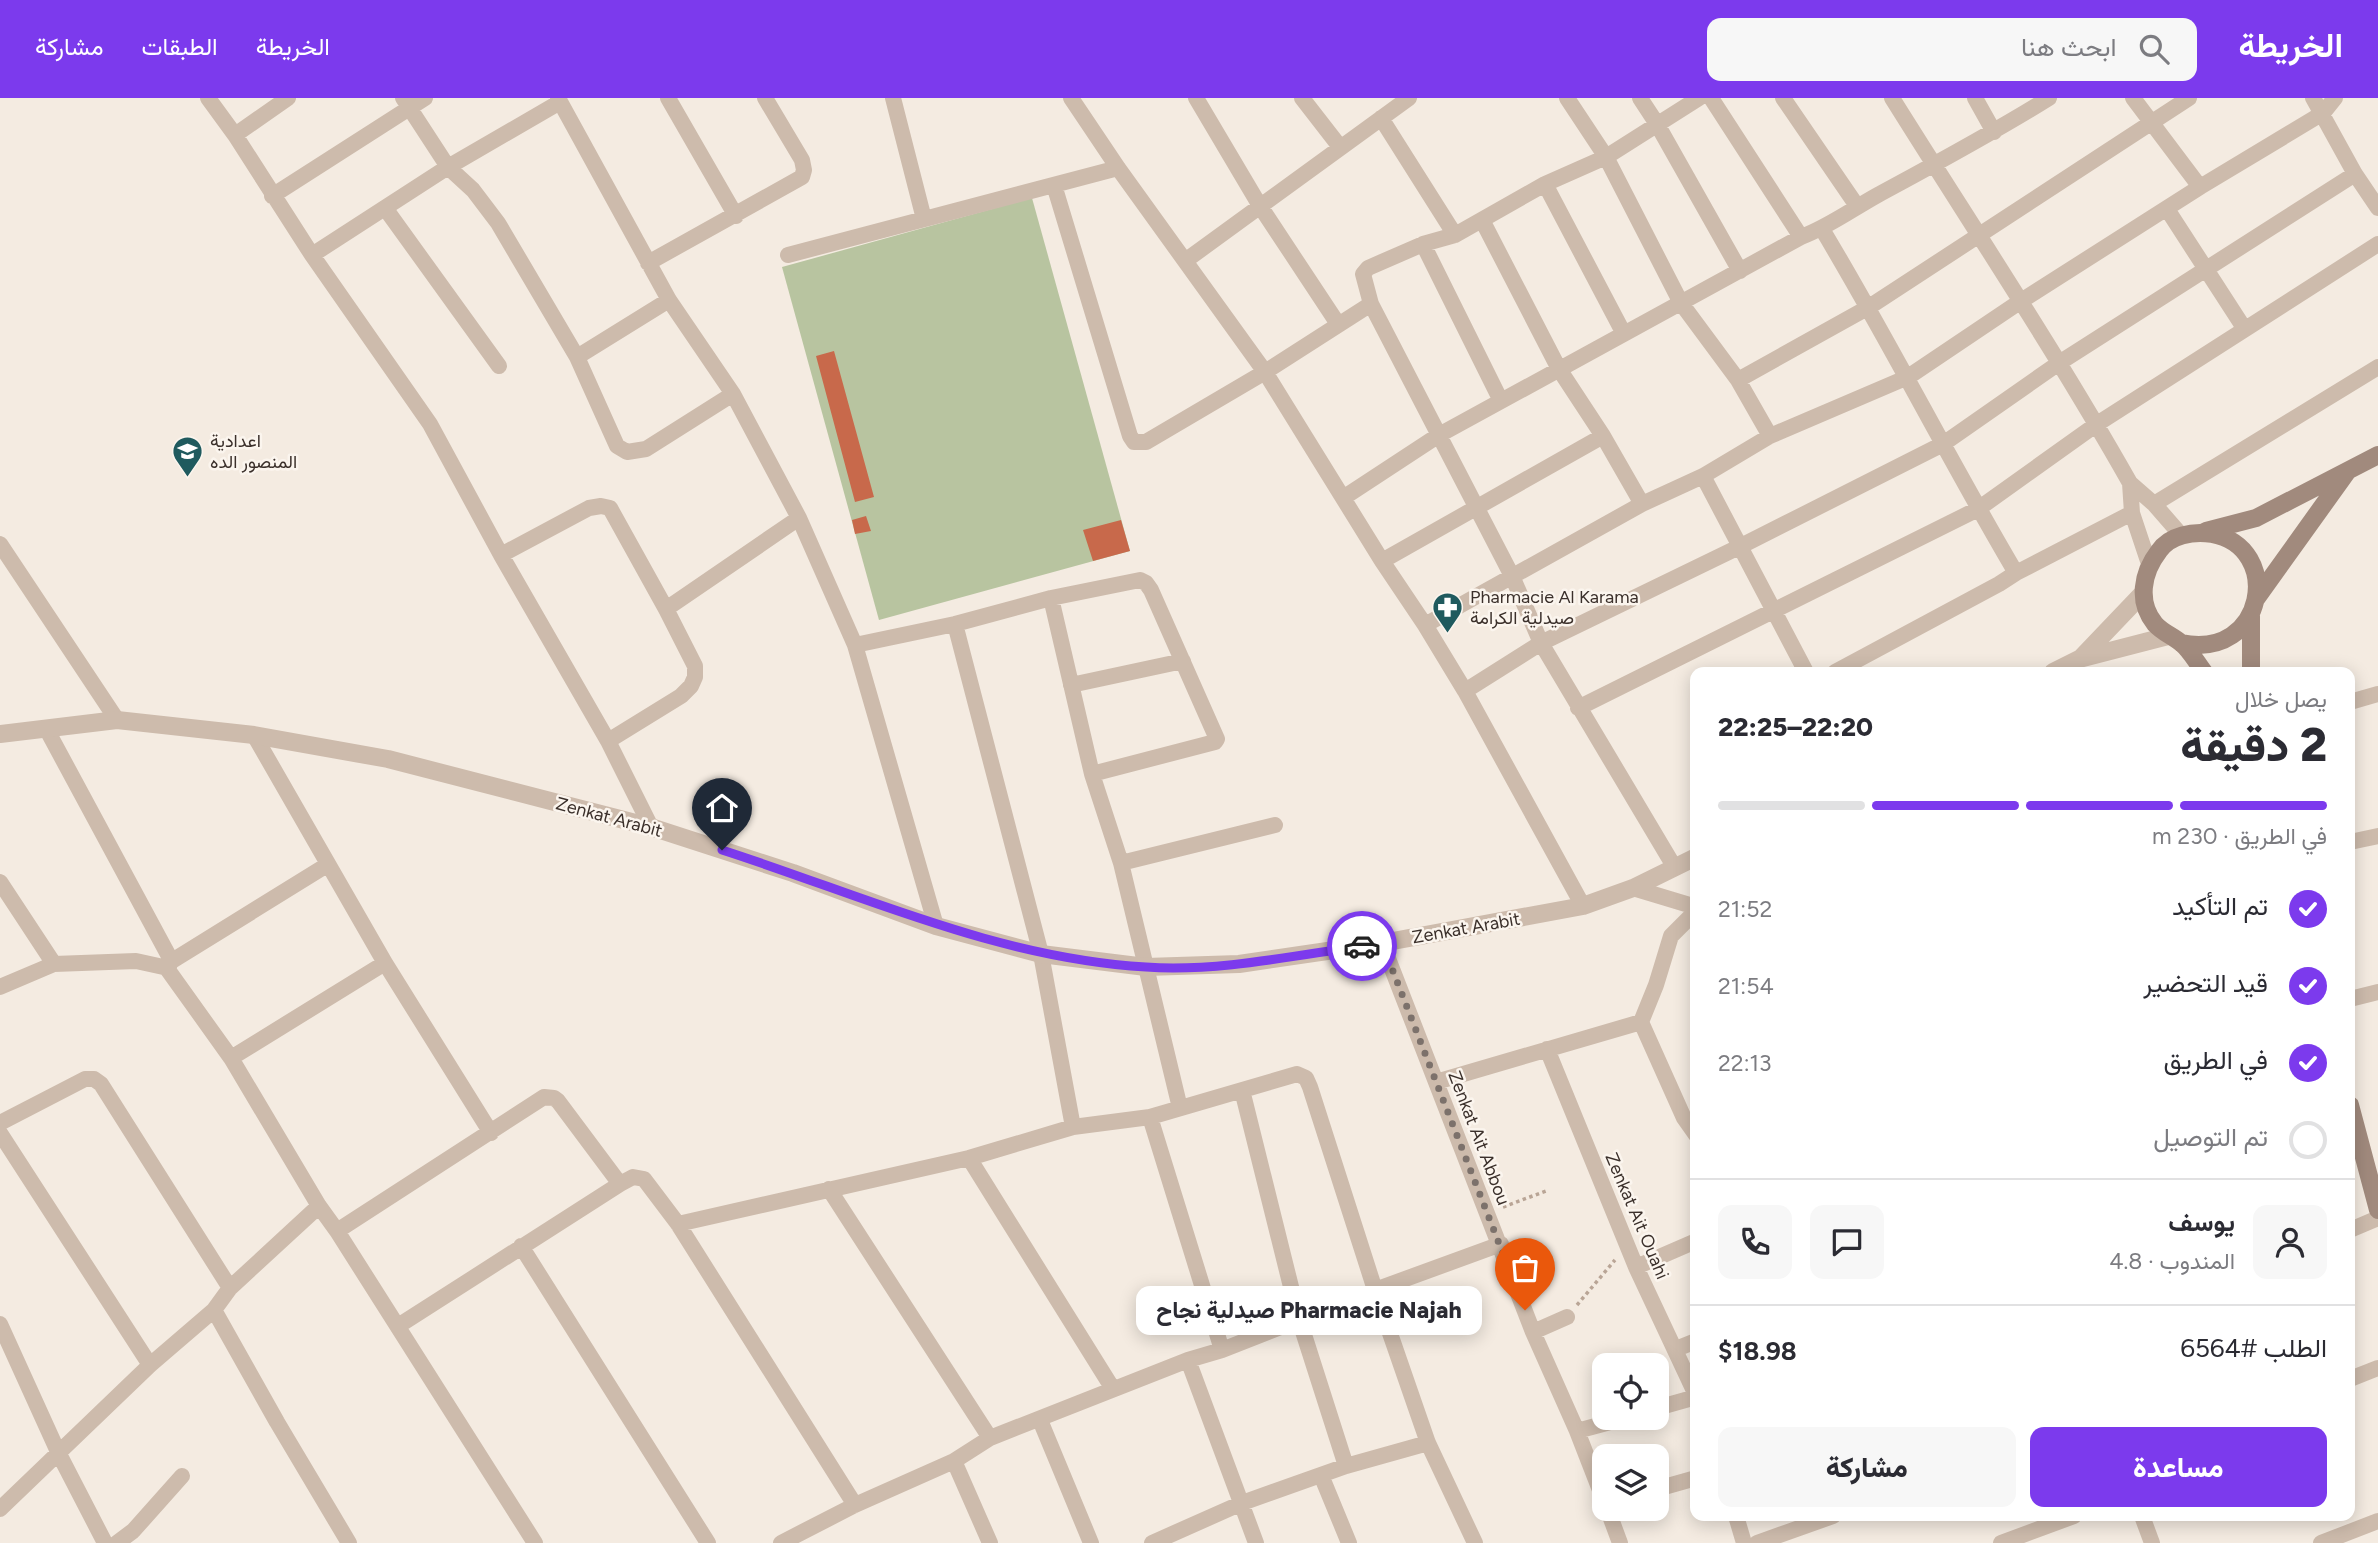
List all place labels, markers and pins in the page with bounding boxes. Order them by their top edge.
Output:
place label: اعدادية المنصور الده [210,430,297,473]
school or university icon: اعدادية المنصور الده [170,434,204,478]
place label: Pharmacie Al Karama صيدلية الكرامة [1470,586,1639,629]
pharmacy icon: Pharmacie Al Karama صيدلية الكرامة [1430,590,1464,634]
pin [692,778,752,850]
pin [1495,1238,1555,1310]
callout: Pharmacie Najah صيدلية نجاح [1136,1286,1483,1334]

